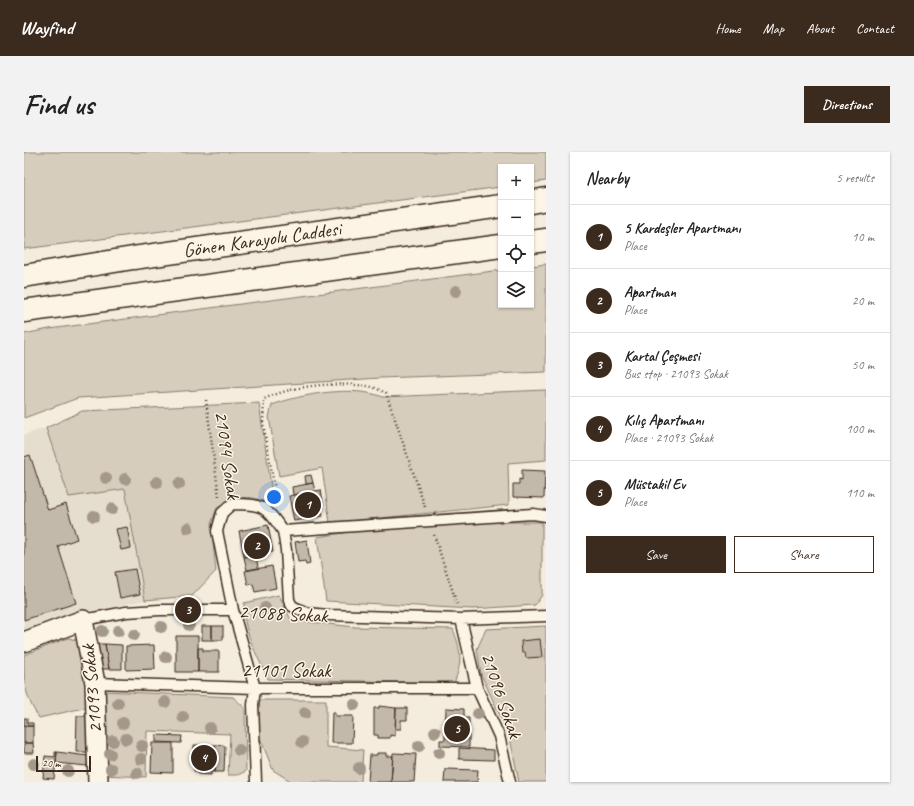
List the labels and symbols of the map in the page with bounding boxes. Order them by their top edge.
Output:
street label: Gönen Karayolu Caddesi [182,216,345,263]
street label: 21094 Sokak [209,409,246,503]
your location [264,487,284,507]
pin: 1 [295,490,321,520]
pin: 2 [244,531,270,561]
pin: 3 [175,595,201,625]
street label: 21088 Sokak [238,599,330,628]
street label: 21093 Sokak [75,642,108,734]
street label: 21096 Sokak [475,649,528,743]
street label: 21101 Sokak [241,658,332,683]
pin: 5 [444,714,470,744]
pin: 4 [191,743,217,773]
scale bar [36,754,91,773]

